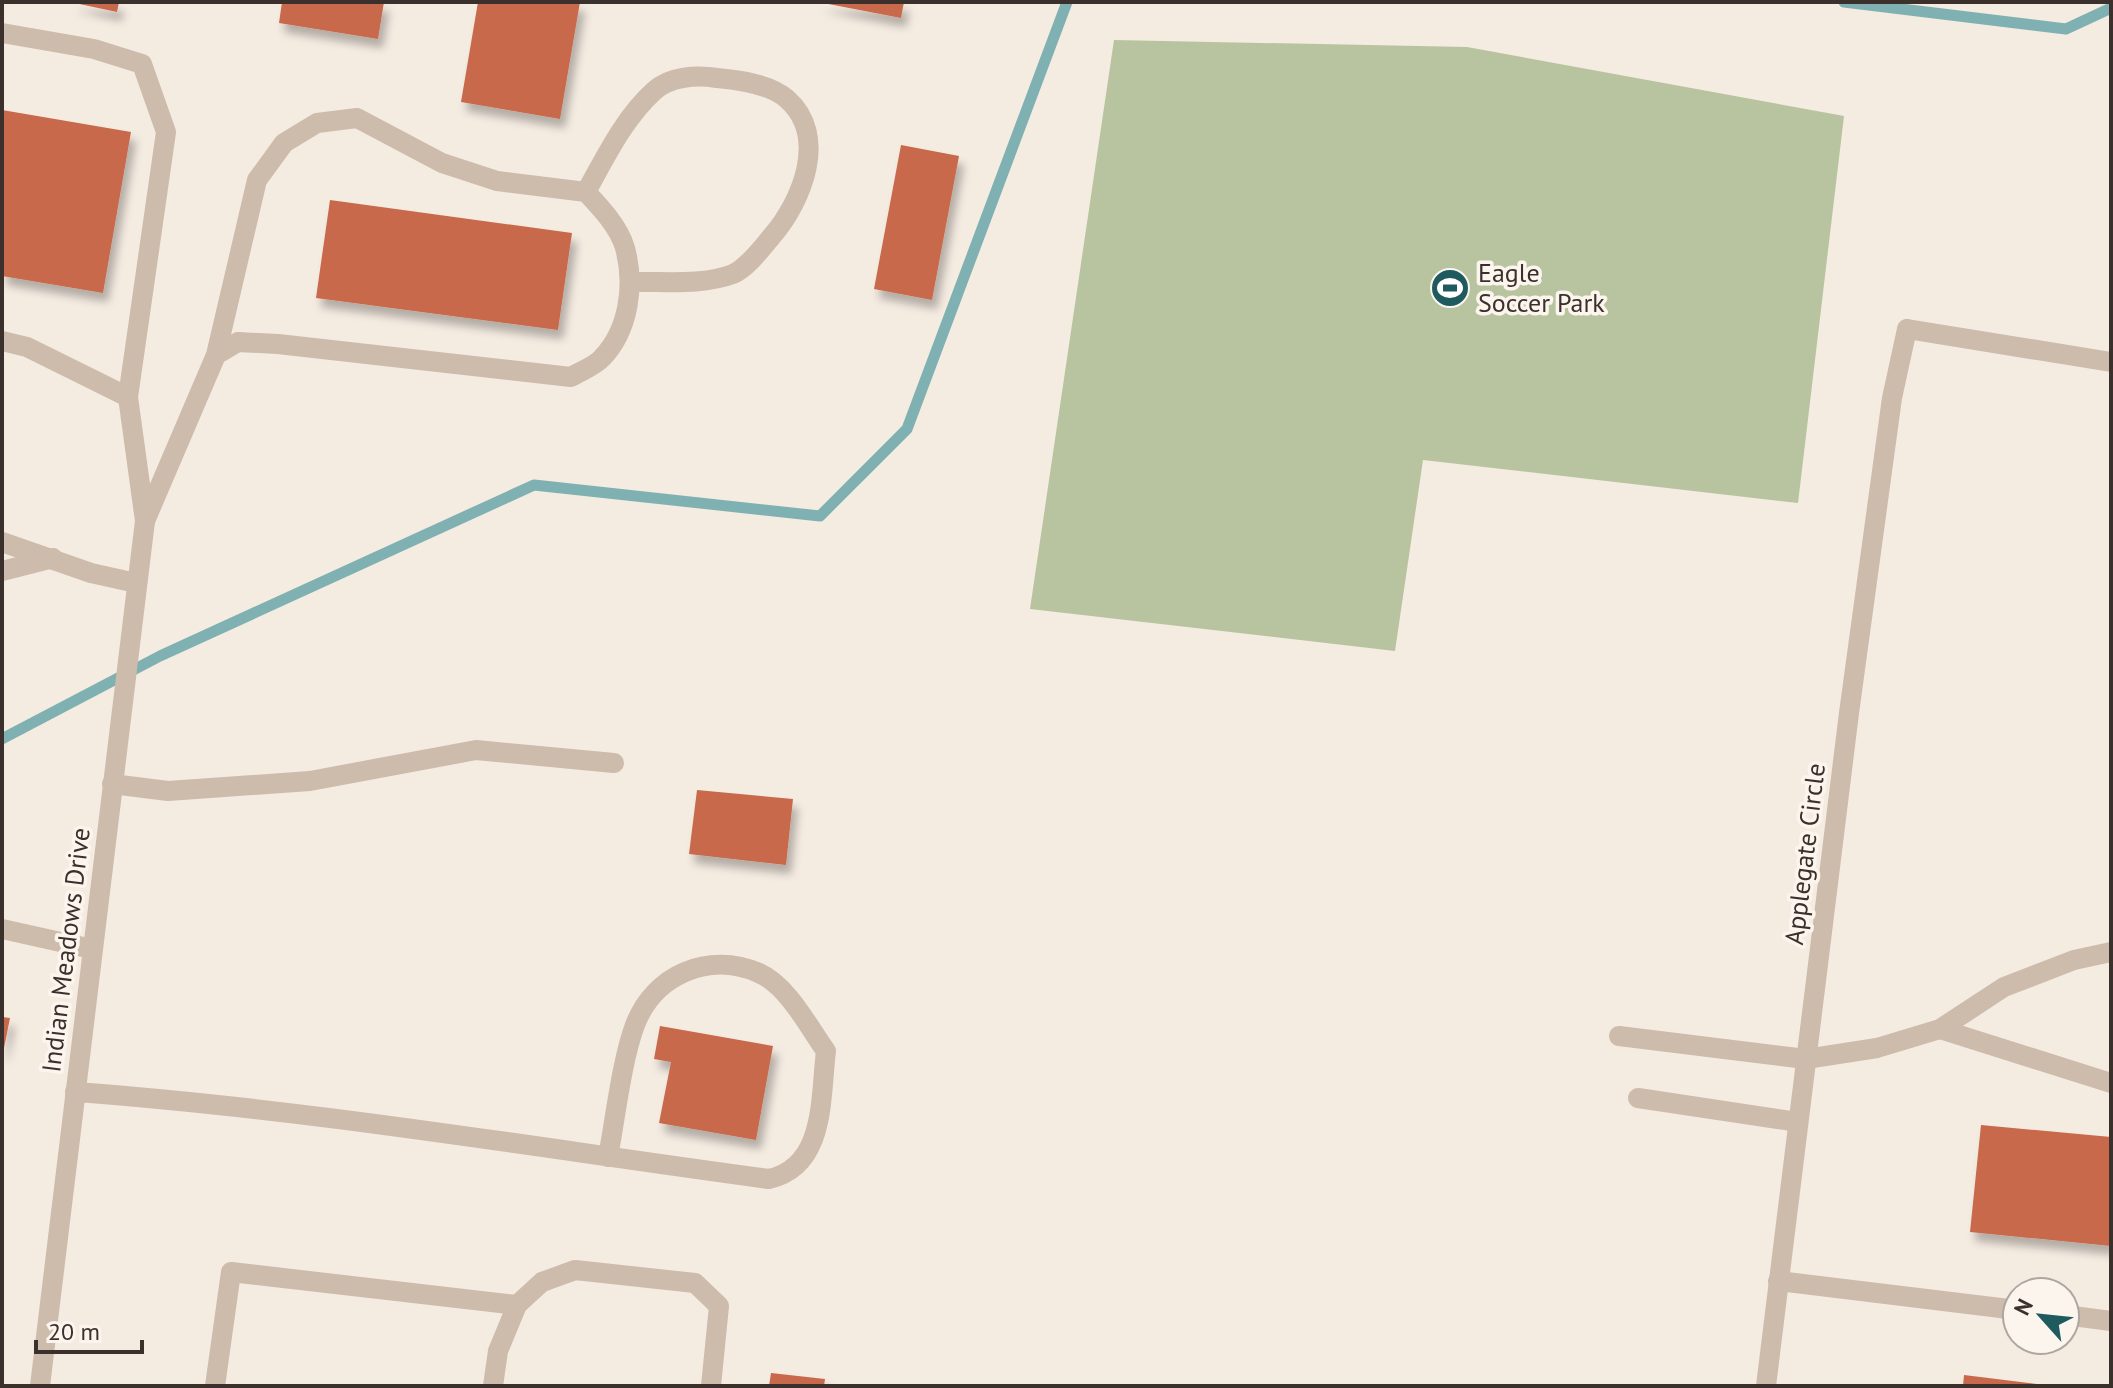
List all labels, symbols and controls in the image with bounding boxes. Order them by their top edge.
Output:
place label: Eagle Soccer Park [1478,256,1605,319]
sports icon: Eagle Soccer Park [1429,267,1471,309]
street label: Applegate Circle [1777,761,1832,947]
street label: Indian Meadows Drive [34,826,97,1074]
north arrow [2001,1276,2081,1356]
text: N [2007,1294,2039,1320]
scale bar [36,1304,142,1354]
text: 20 m [48,1316,100,1347]

